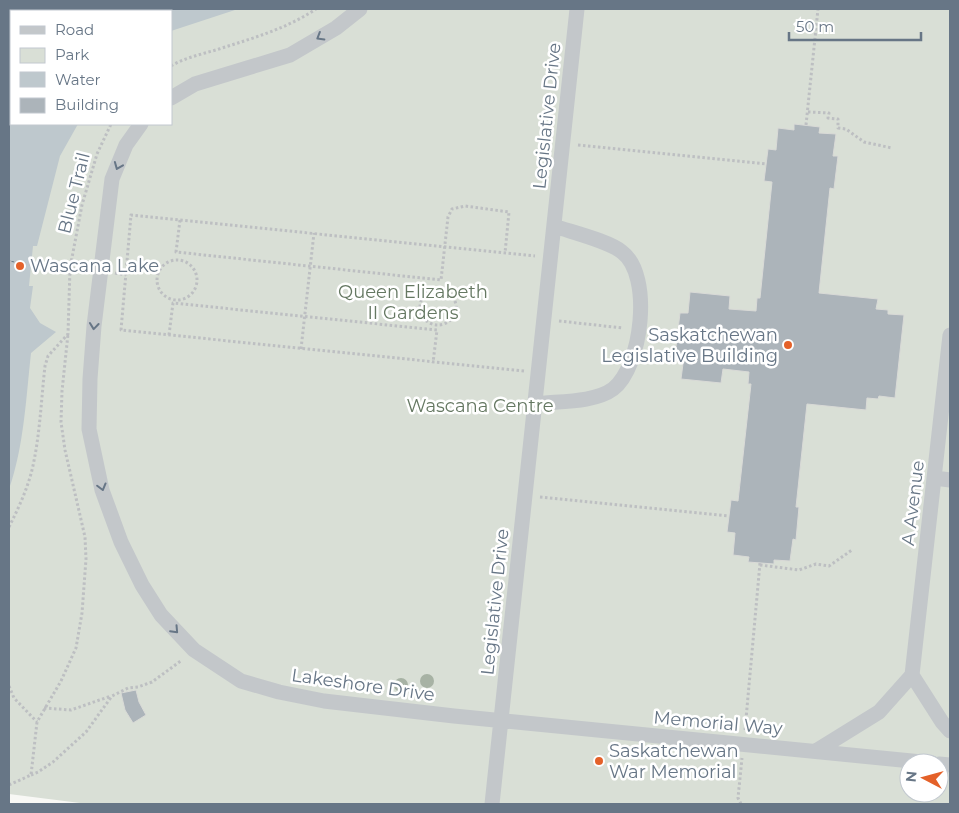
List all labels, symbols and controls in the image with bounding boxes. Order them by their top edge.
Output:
legend [10,10,172,125]
scale bar [789,10,922,42]
text: 50 m [796,17,834,36]
text: Road [55,20,94,39]
one-way arrow [317,31,326,41]
street label: Legislative Drive [528,42,566,190]
text: Park [55,45,89,64]
text: Water [55,70,101,89]
text: Building [55,95,119,114]
street label: Blue Trail [53,150,95,236]
one-way arrow [113,161,124,170]
place label: Wascana Lake [30,255,159,277]
marker: Wascana Lake [14,260,26,272]
park label: Queen Elizabeth II Gardens [338,281,488,324]
one-way arrow [89,323,100,331]
place label: Saskatchewan Legislative Building [601,324,778,367]
marker: Saskatchewan Legislative Building [782,339,794,351]
park label: Wascana Centre [406,395,554,417]
street label: A Avenue [897,459,929,547]
one-way arrow [96,483,107,492]
street label: Legislative Drive [476,528,514,676]
one-way arrow [169,625,178,634]
street label: Lakeshore Drive [290,664,436,706]
street label: Memorial Way [652,706,784,740]
place label: Saskatchewan War Memorial [609,740,739,783]
north arrow [899,753,949,803]
marker: Saskatchewan War Memorial [593,755,605,767]
text: N [902,770,921,783]

